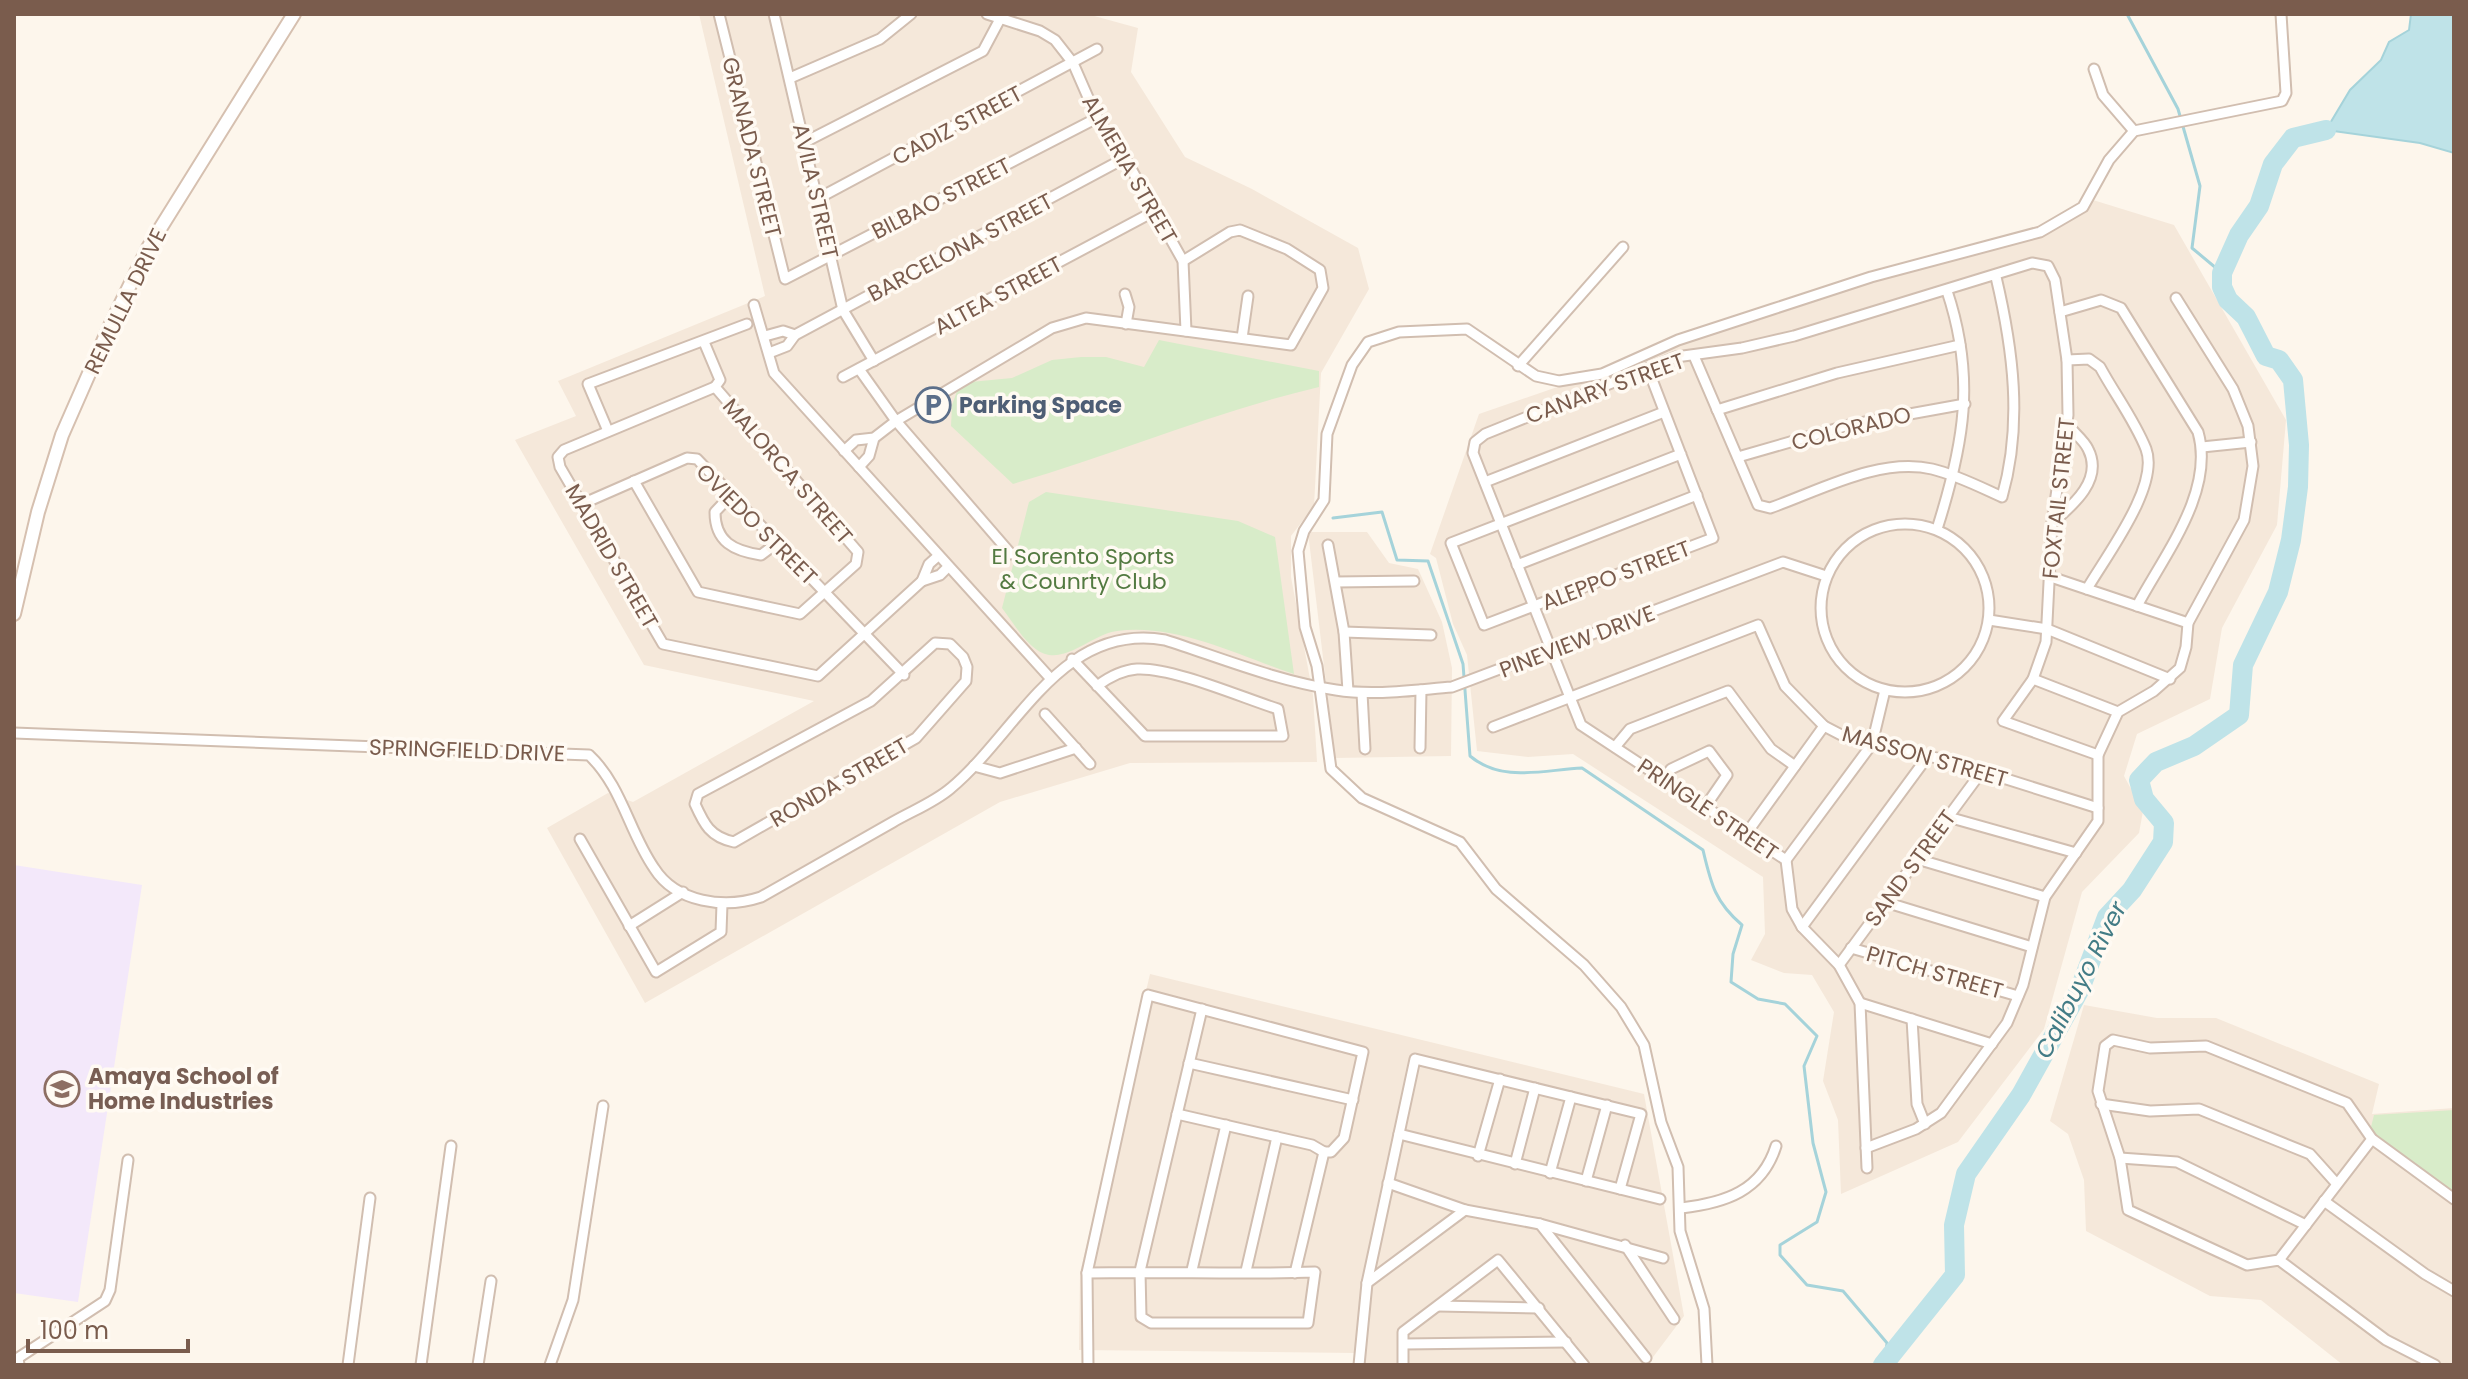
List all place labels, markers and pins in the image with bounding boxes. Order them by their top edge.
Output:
parking icon: Parking Space [914,386,952,424]
place label: Parking Space [959,390,1122,421]
place label: Amaya School of Home Industries [88,1061,279,1117]
school or university icon: Amaya School of Home Industries [43,1070,81,1108]

